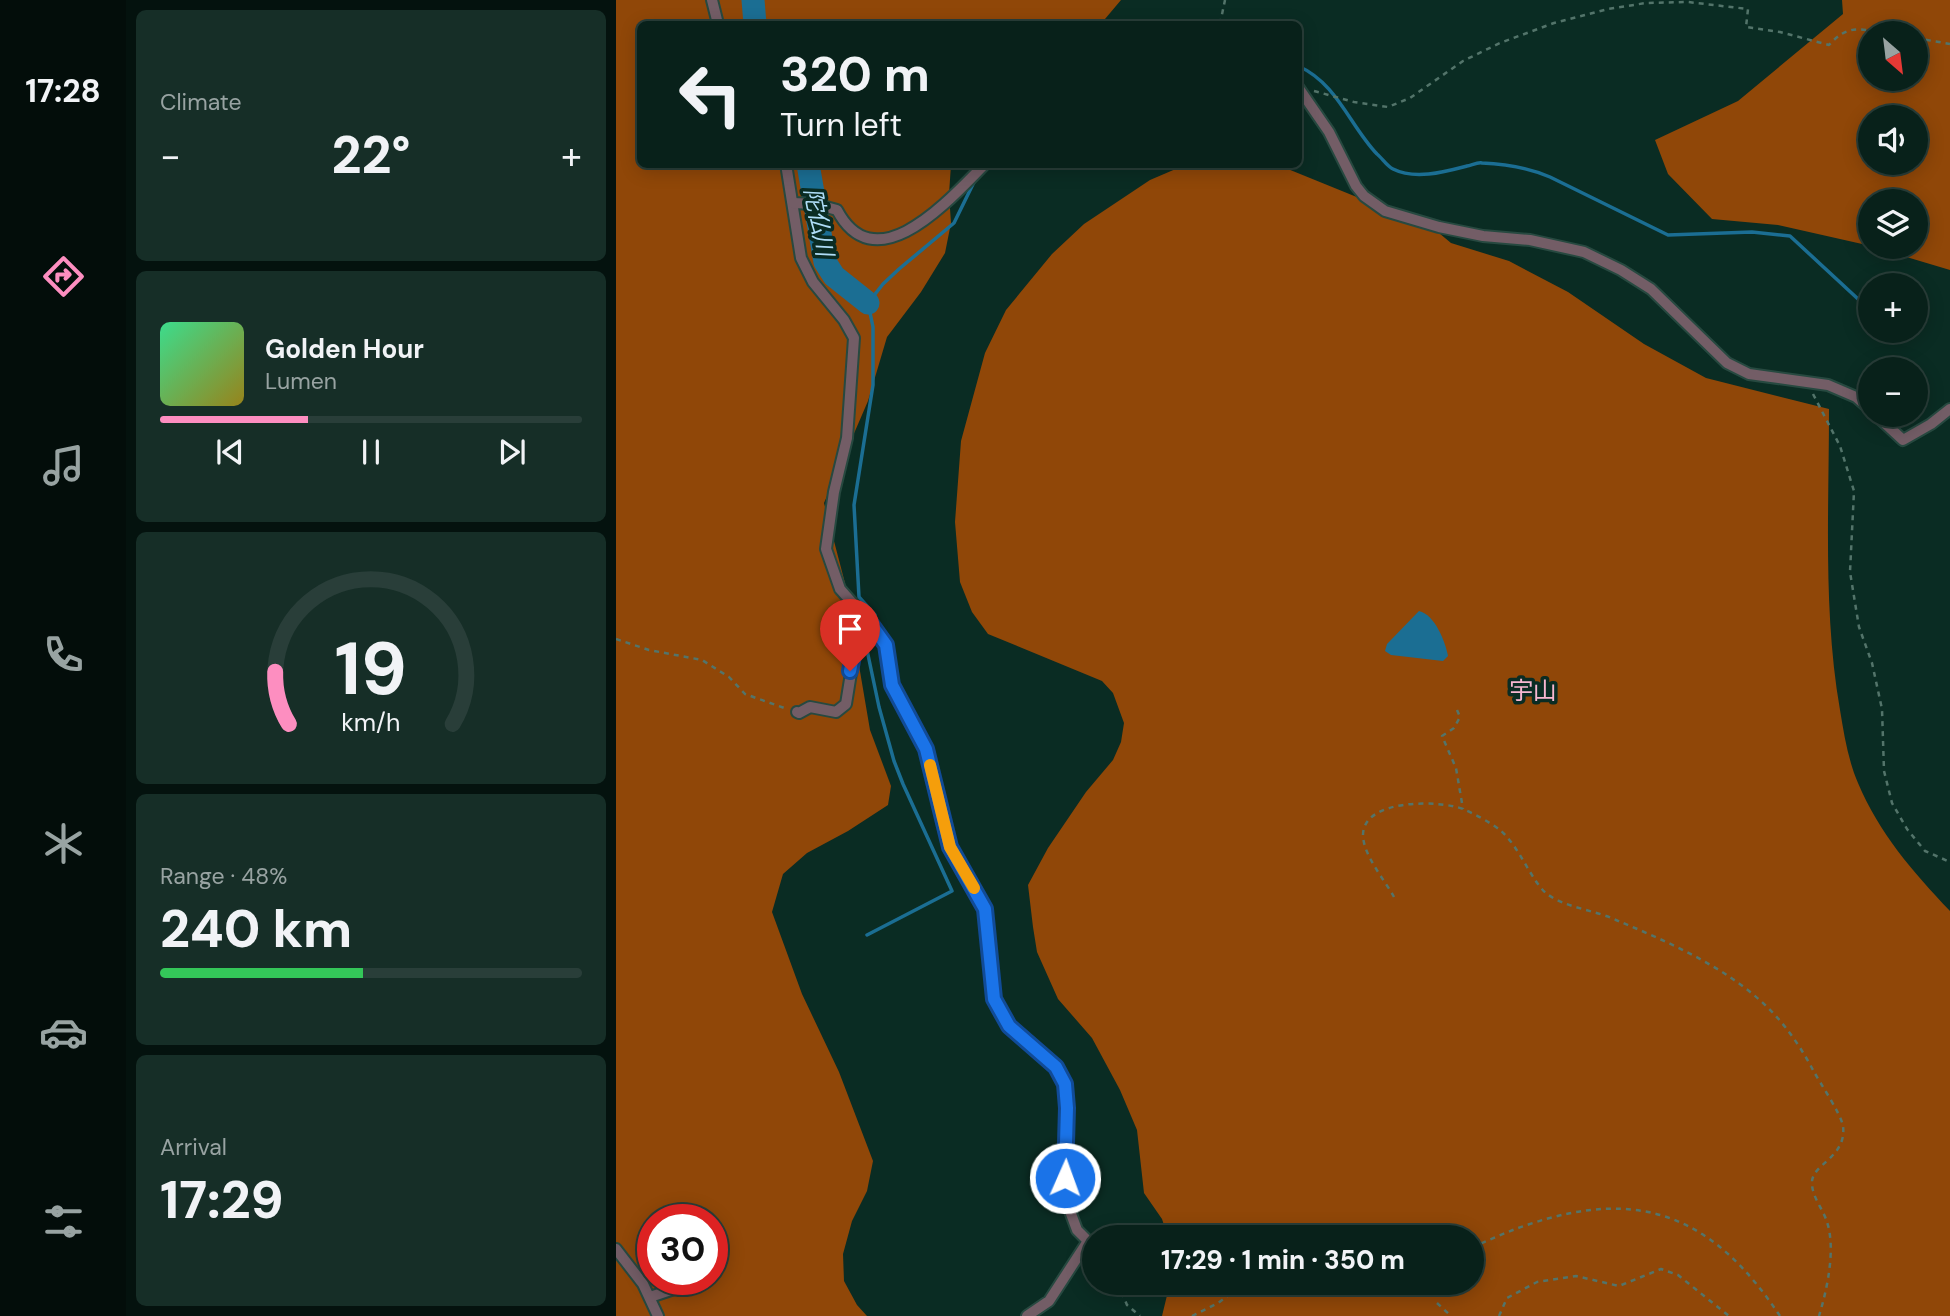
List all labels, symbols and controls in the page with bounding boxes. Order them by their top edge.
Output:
north arrow [1858,21,1928,91]
map controls [1858,21,1928,427]
text: 320 m [780,42,930,106]
icon: left [665,49,756,140]
text: 17:28 [25,70,101,112]
text: Climate [160,87,242,117]
text: Turn left [780,104,902,146]
button: sound [1858,105,1928,175]
text: 22° [331,121,411,189]
text: − [160,131,181,181]
text: + [561,131,582,181]
water label: 陀仏川 [798,185,841,262]
button: layers [1858,189,1928,259]
icon: directions [39,252,88,301]
button: + [1858,273,1928,343]
text: Golden Hour [265,332,424,366]
button: − [1858,357,1928,427]
text: Lumen [265,366,337,396]
icon: previous [211,433,249,471]
icon: pause [352,433,390,471]
icon: next [493,433,531,471]
icon: music [39,441,88,490]
pin [820,599,880,671]
icon: arrive [831,610,869,648]
text: 19 [335,622,407,717]
icon: phone [39,630,88,679]
district label: 宇山 [1509,675,1557,706]
text: km/h [341,706,401,739]
icon: climate [39,819,88,868]
text: Range · 48% [160,861,287,891]
text: 240 km [160,895,352,963]
icon: car [39,1008,88,1057]
text: Arrival [160,1132,227,1162]
position arrow [1028,1141,1102,1215]
text: 17:29 [160,1166,284,1234]
icon: filters [39,1197,88,1246]
speed limit sign: 30 [637,1204,728,1295]
text: 17:29 · 1 min · 350 m [1161,1243,1405,1277]

